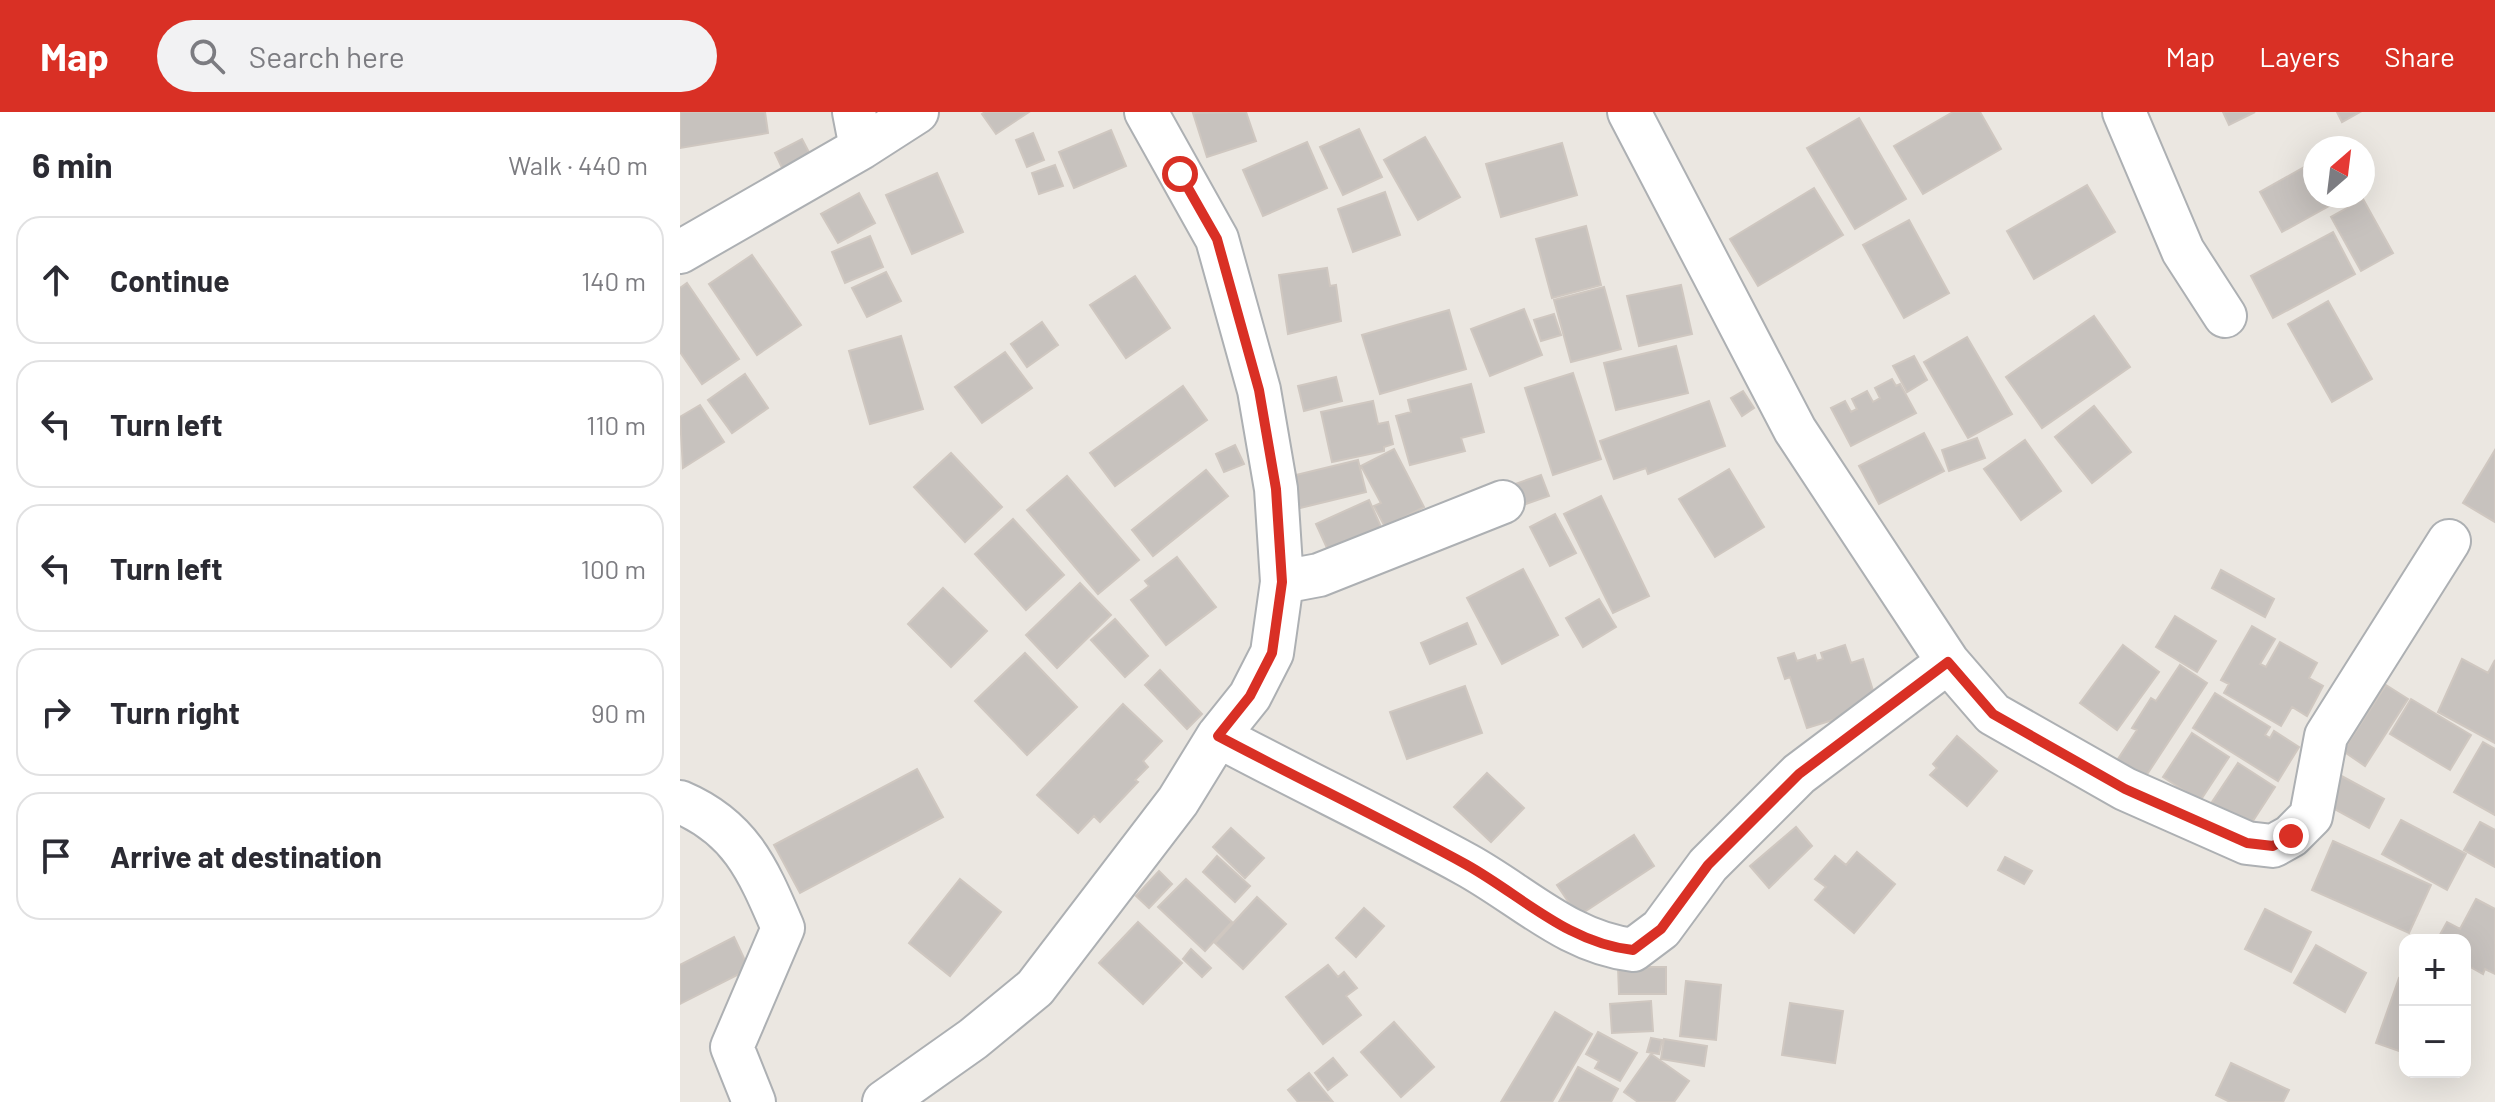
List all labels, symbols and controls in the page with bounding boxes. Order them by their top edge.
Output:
search box [157,20,717,92]
text: Map [40,33,109,79]
icon: search [185,34,229,78]
text: Search here [249,38,405,74]
text: Map [2165,39,2215,73]
text: Layers [2259,39,2340,73]
text: Share [2384,39,2455,73]
north arrow [2303,136,2375,208]
text: 6 min [32,144,113,185]
text: Walk · 440 m [508,149,648,180]
route start [1162,156,1198,192]
icon: ahead [34,258,78,302]
text: Continue [110,262,230,298]
text: 140 m [581,265,646,296]
icon: left [34,402,78,446]
text: Turn left [110,406,223,442]
text: 110 m [586,409,646,440]
icon: left [34,546,78,590]
text: Turn left [110,550,223,586]
text: 100 m [581,553,646,584]
icon: right [34,690,78,734]
text: Turn right [110,694,240,730]
text: 90 m [591,697,646,728]
route end [2273,818,2309,854]
icon: arrive [34,834,78,878]
text: Arrive at destination [110,838,382,874]
map controls [2399,934,2471,1078]
button: + [2399,934,2471,1006]
button: − [2399,1006,2471,1078]

